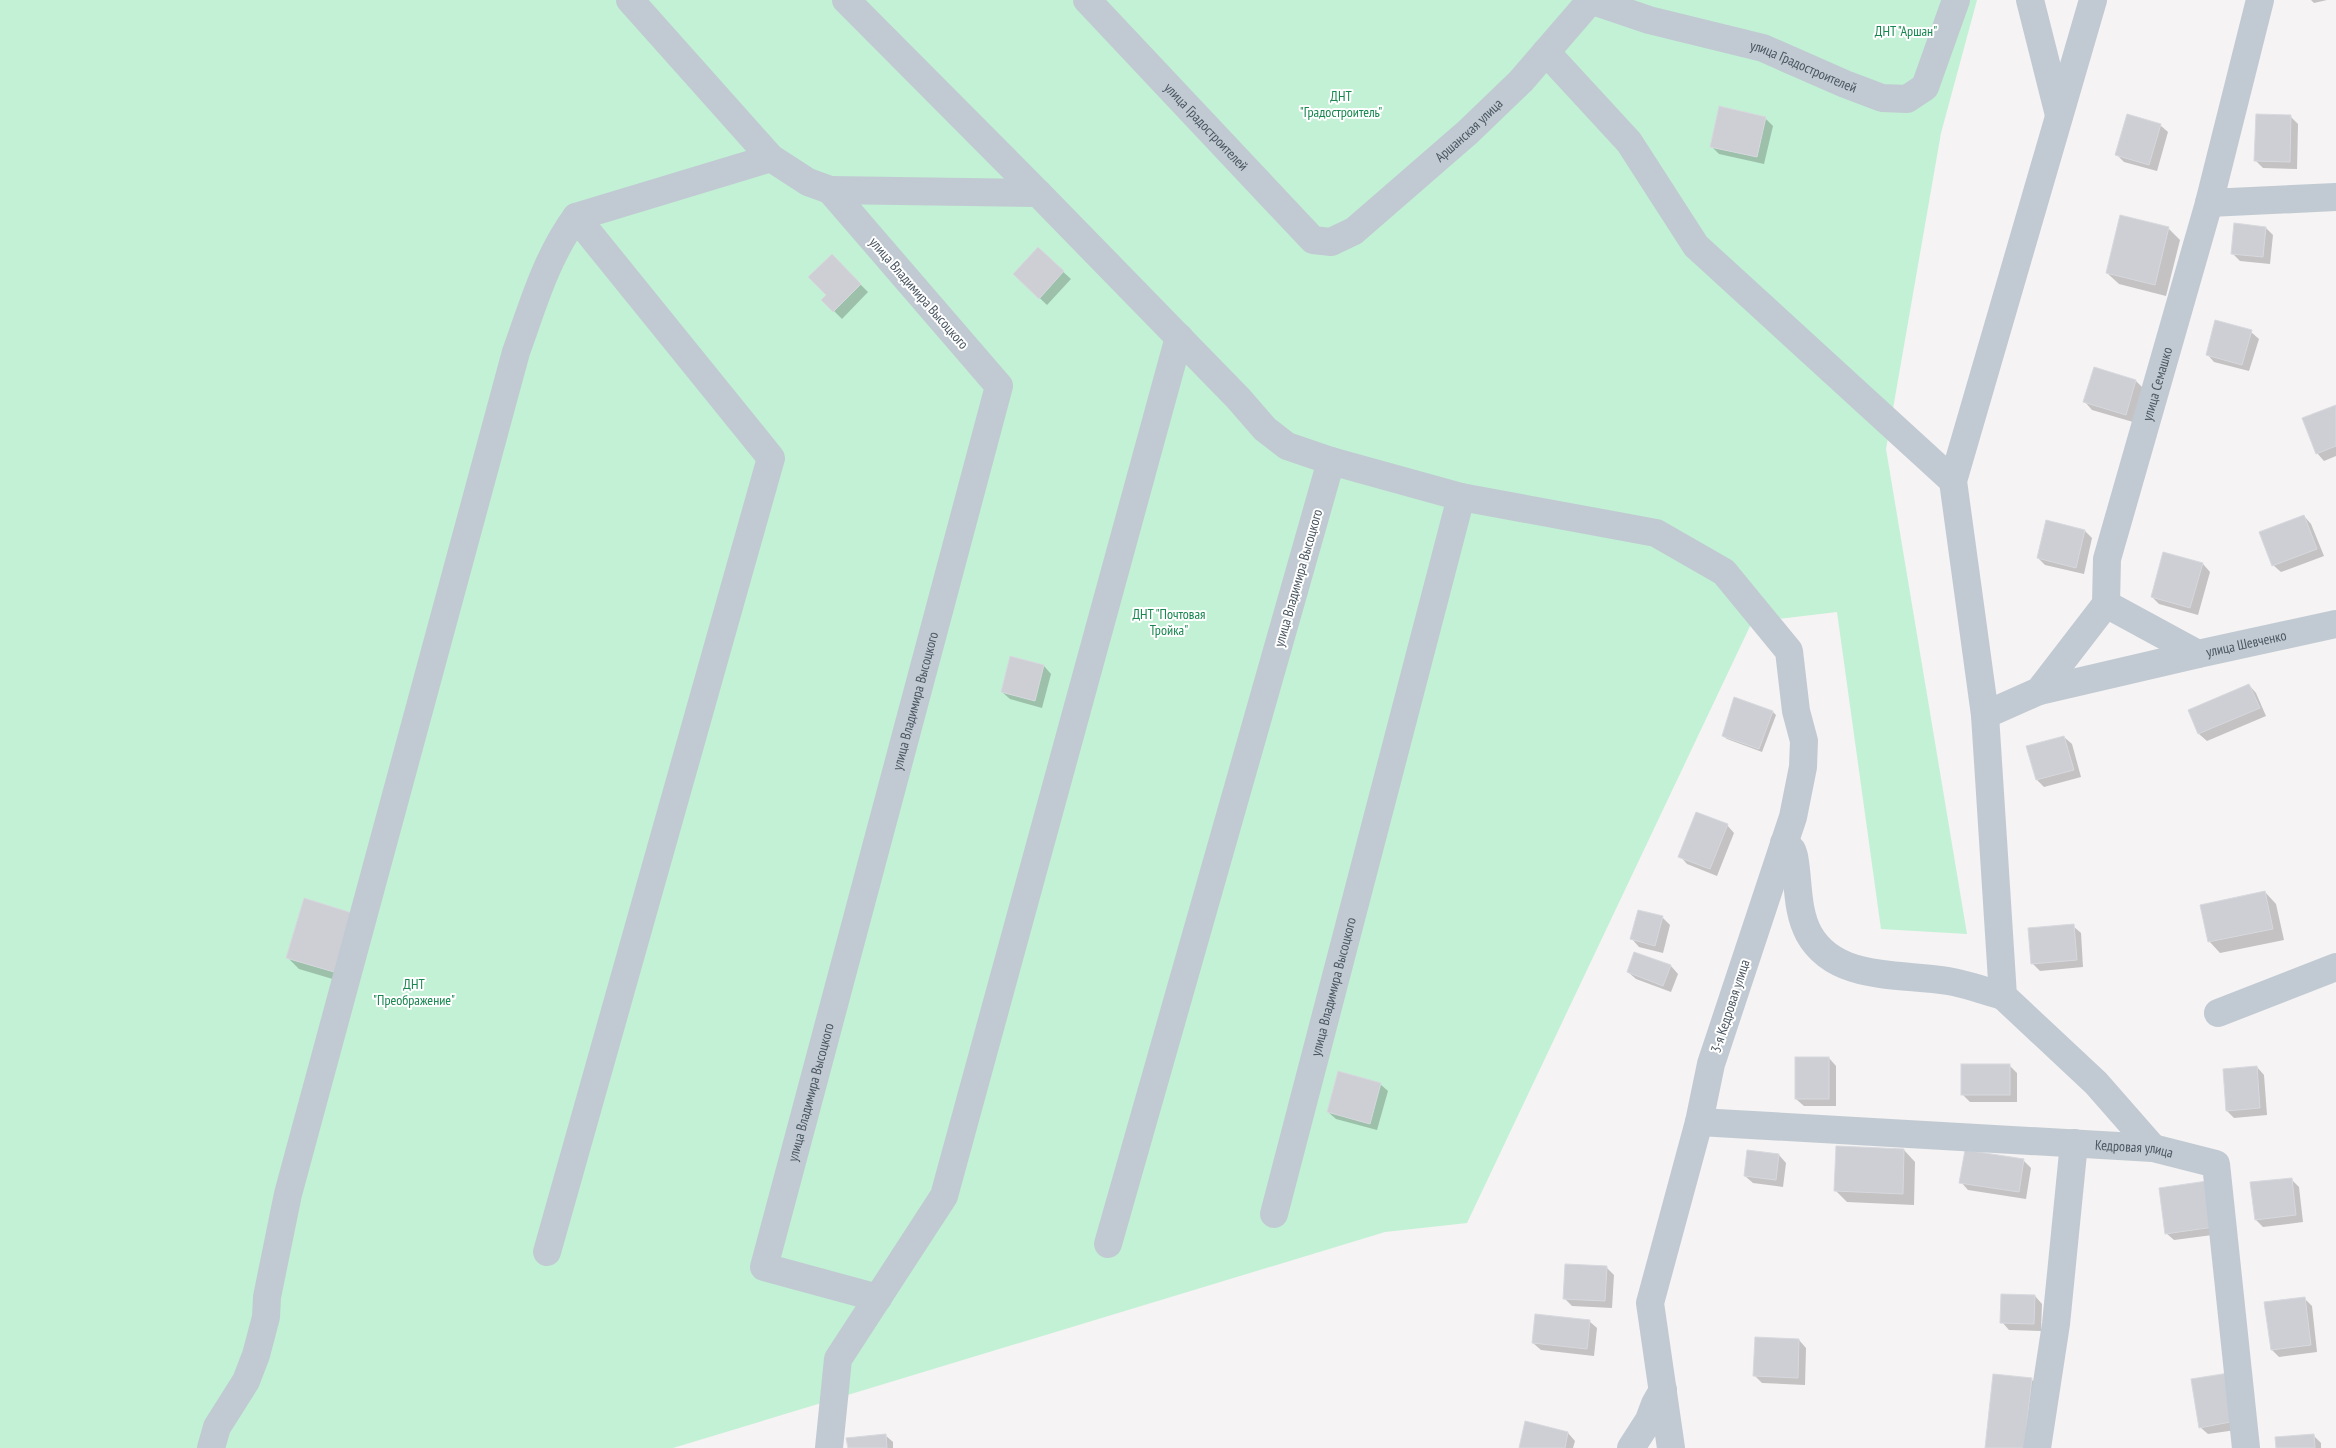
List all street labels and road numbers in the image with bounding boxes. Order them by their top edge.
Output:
street label: улица Градостроителей [1748,36,1859,97]
street label: улица Градостроителей [1160,79,1252,175]
street label: Аршанская улица [1431,95,1506,166]
street label: улица Владимира Высоцкого [865,233,973,353]
street label: улица Семашко [2138,345,2176,423]
street label: улица Владимира Высоцкого [1270,507,1326,649]
street label: улица Шевченко [2204,626,2288,661]
street label: улица Владимира Высоцкого [888,630,942,772]
street label: улица Владимира Высоцкого [1307,915,1360,1058]
street label: 3-я Кедровая улица [1706,957,1754,1055]
street label: улица Владимира Высоцкого [784,1021,838,1164]
street label: Кедровая улица [2095,1136,2175,1162]

